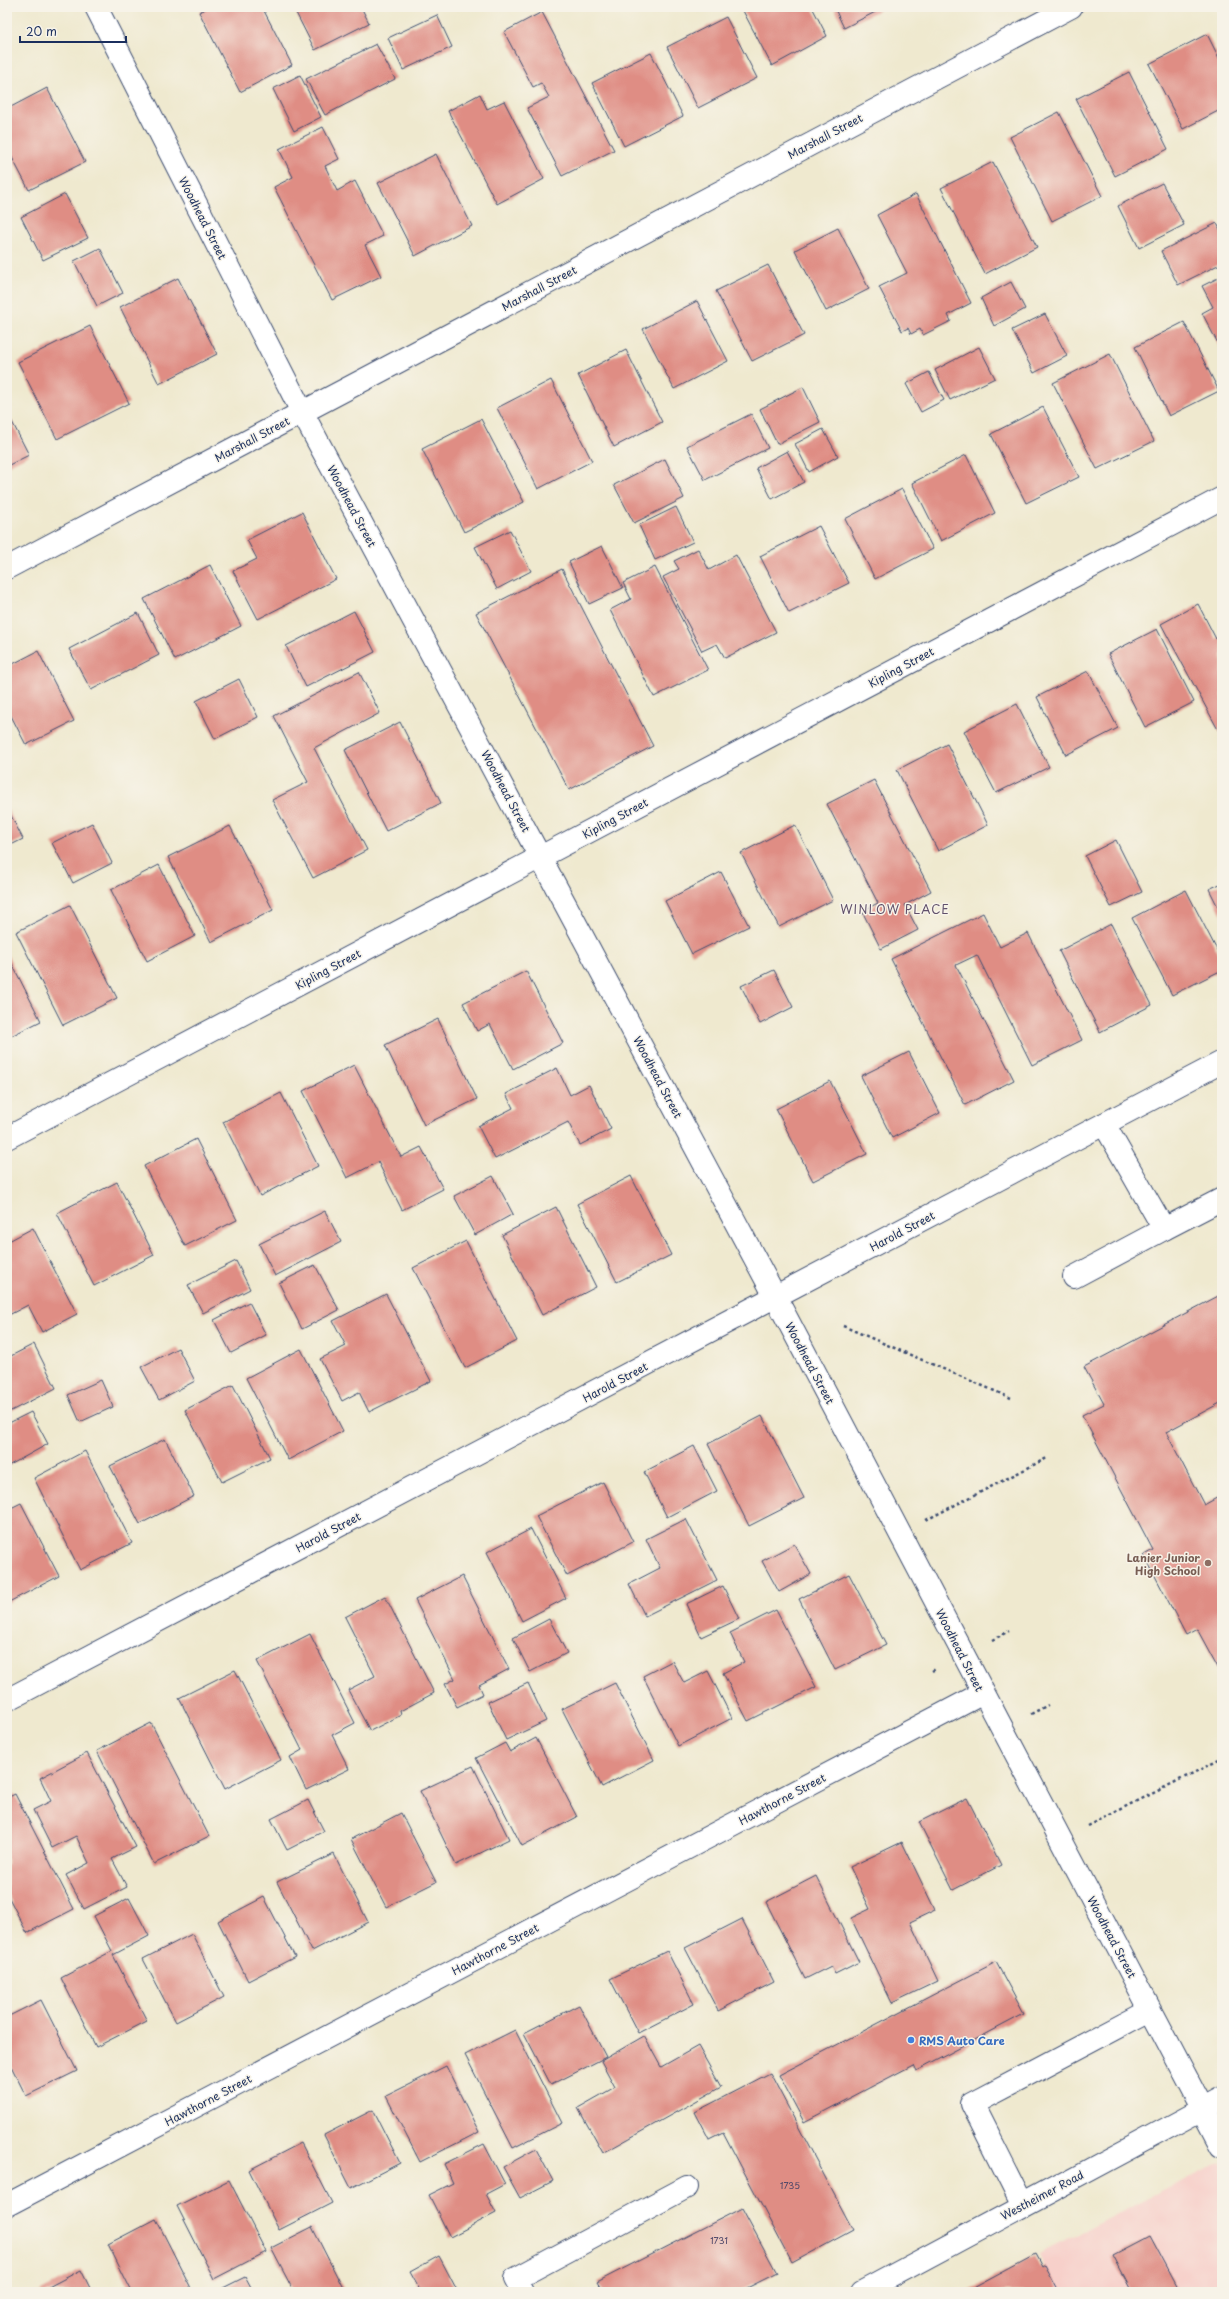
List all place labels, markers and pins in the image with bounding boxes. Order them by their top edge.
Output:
place label: Lanier Junior High School [1127,1549,1200,1579]
marker: Lanier Junior High School [1203,1558,1213,1568]
place label: RMS Auto Care [919,2032,1005,2049]
marker: RMS Auto Care [906,2035,916,2045]

